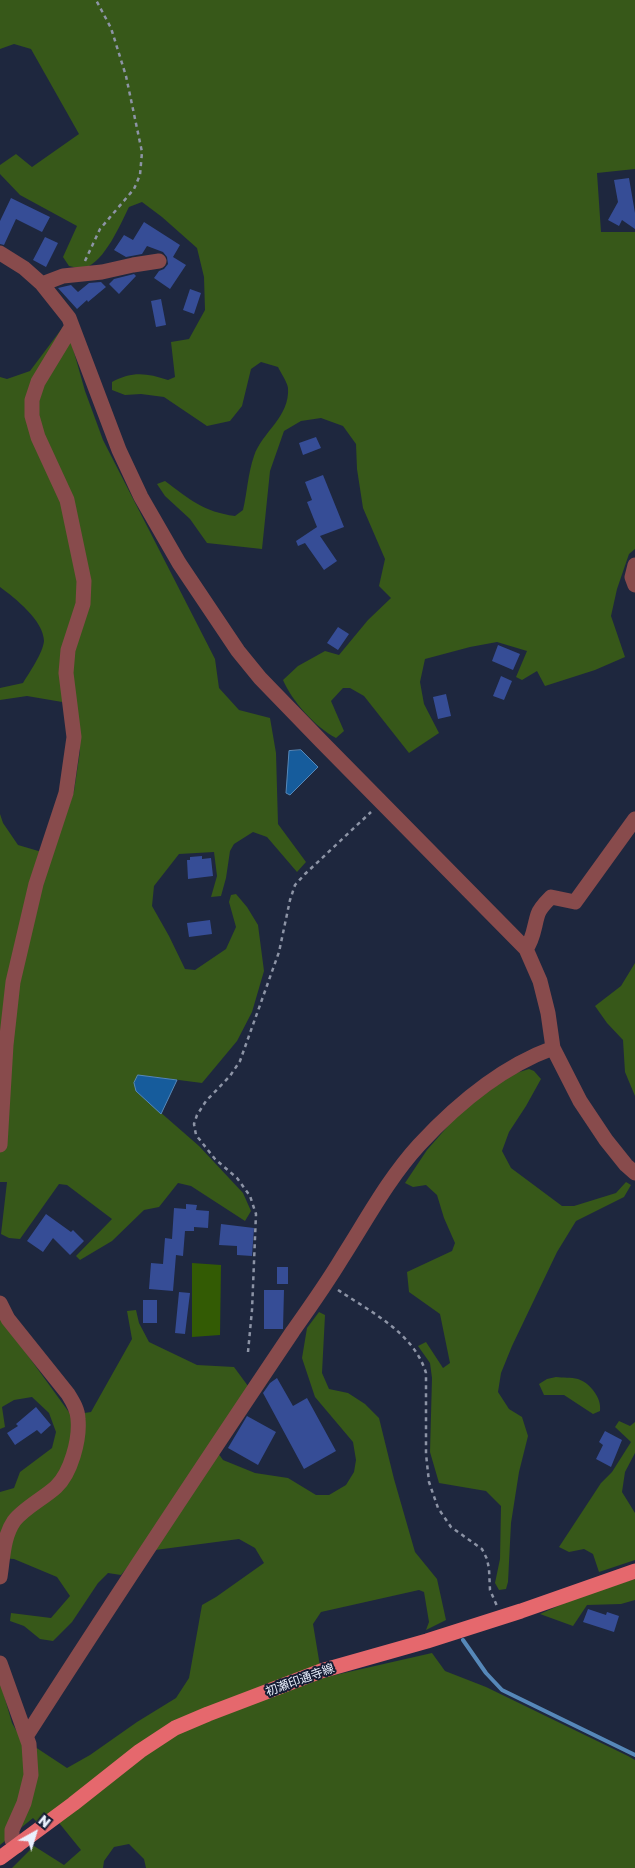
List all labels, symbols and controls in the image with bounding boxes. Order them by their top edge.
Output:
street label: 初瀬印通寺線 [264,1661,336,1699]
north arrow [10,1808,60,1858]
text: N [35,1811,54,1831]

